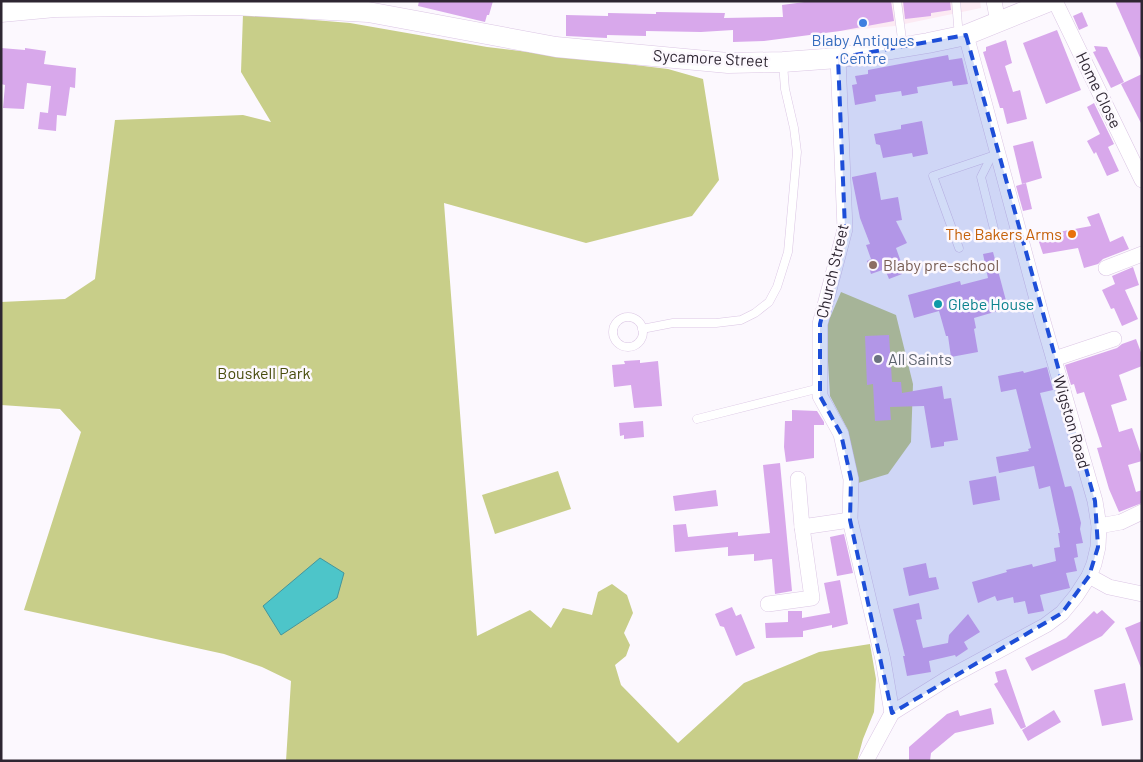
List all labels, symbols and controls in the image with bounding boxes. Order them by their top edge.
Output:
marker: Blaby Antiques Centre [857,17,869,29]
place label: Blaby Antiques Centre [812,30,914,67]
street label: Sycamore Street [653,45,769,70]
street label: Home Close [1073,49,1126,131]
street label: Church Street [811,222,852,320]
place label: The Bakers Arms [945,224,1062,243]
marker: The Bakers Arms [1066,228,1078,240]
place label: Blaby pre-school [883,255,999,274]
marker: Blaby pre-school [867,259,879,271]
place label: Glebe House [948,294,1034,313]
marker: Glebe House [932,298,944,310]
place label: All Saints [888,349,952,368]
marker: All Saints [872,353,884,365]
park label: Bouskell Park [217,363,311,382]
street label: Wigston Road [1050,373,1095,471]

